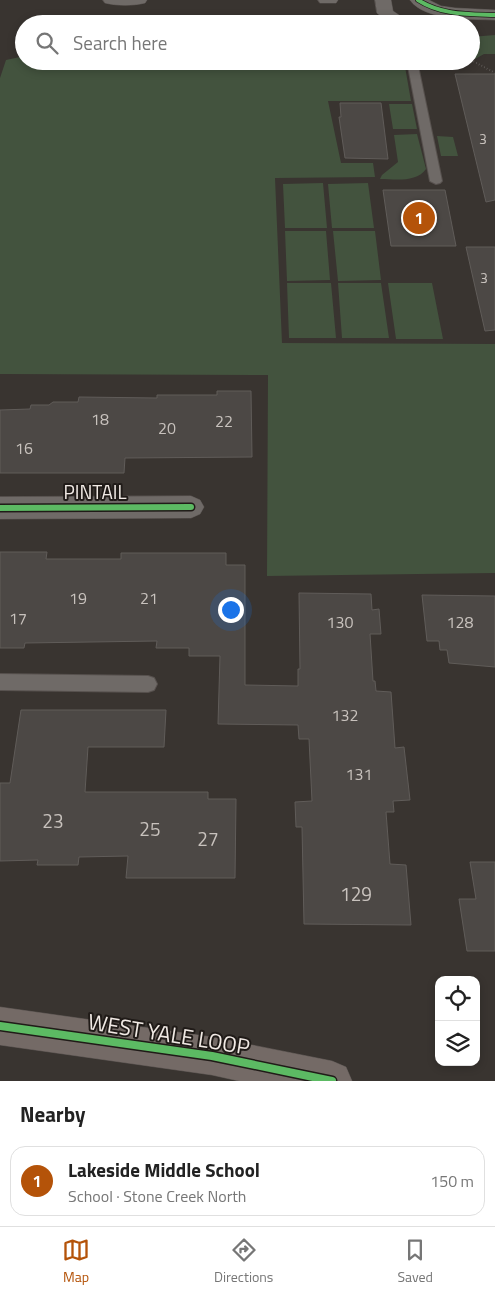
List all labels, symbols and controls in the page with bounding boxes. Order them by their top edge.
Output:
search box [15,15,480,70]
text: Search here [73,28,167,57]
icon: search [33,29,61,57]
house number: 3 [479,128,487,149]
pin: 1 [403,199,435,237]
house number: 3 [480,267,488,288]
house number: 18 [91,407,109,431]
house number: 22 [215,409,233,433]
house number: 20 [158,416,176,440]
house number: 16 [15,436,33,460]
street label: PINTAIL [64,477,127,506]
house number: 19 [69,586,87,610]
house number: 21 [140,586,158,610]
your location [218,597,244,623]
house number: 17 [9,606,27,630]
house number: 130 [327,610,353,634]
house number: 128 [447,610,473,634]
house number: 132 [332,703,358,727]
house number: 131 [346,762,372,786]
house number: 23 [42,806,64,835]
house number: 25 [139,814,161,843]
house number: 27 [197,824,219,853]
house number: 129 [340,879,372,908]
map controls [435,976,480,1066]
button: locate [435,976,480,1021]
street label: WEST YALE LOOP [86,1004,252,1064]
button: layers [435,1021,480,1066]
text: Nearby [20,1098,85,1130]
text: Lakeside Middle School [68,1155,260,1184]
text: 1 [33,1169,41,1193]
text: 150 m [430,1169,474,1193]
text: School · Stone Creek North [68,1184,246,1208]
tab: Map [62,1236,90,1287]
tab: Directions [214,1236,273,1287]
tab: Saved [397,1236,433,1287]

